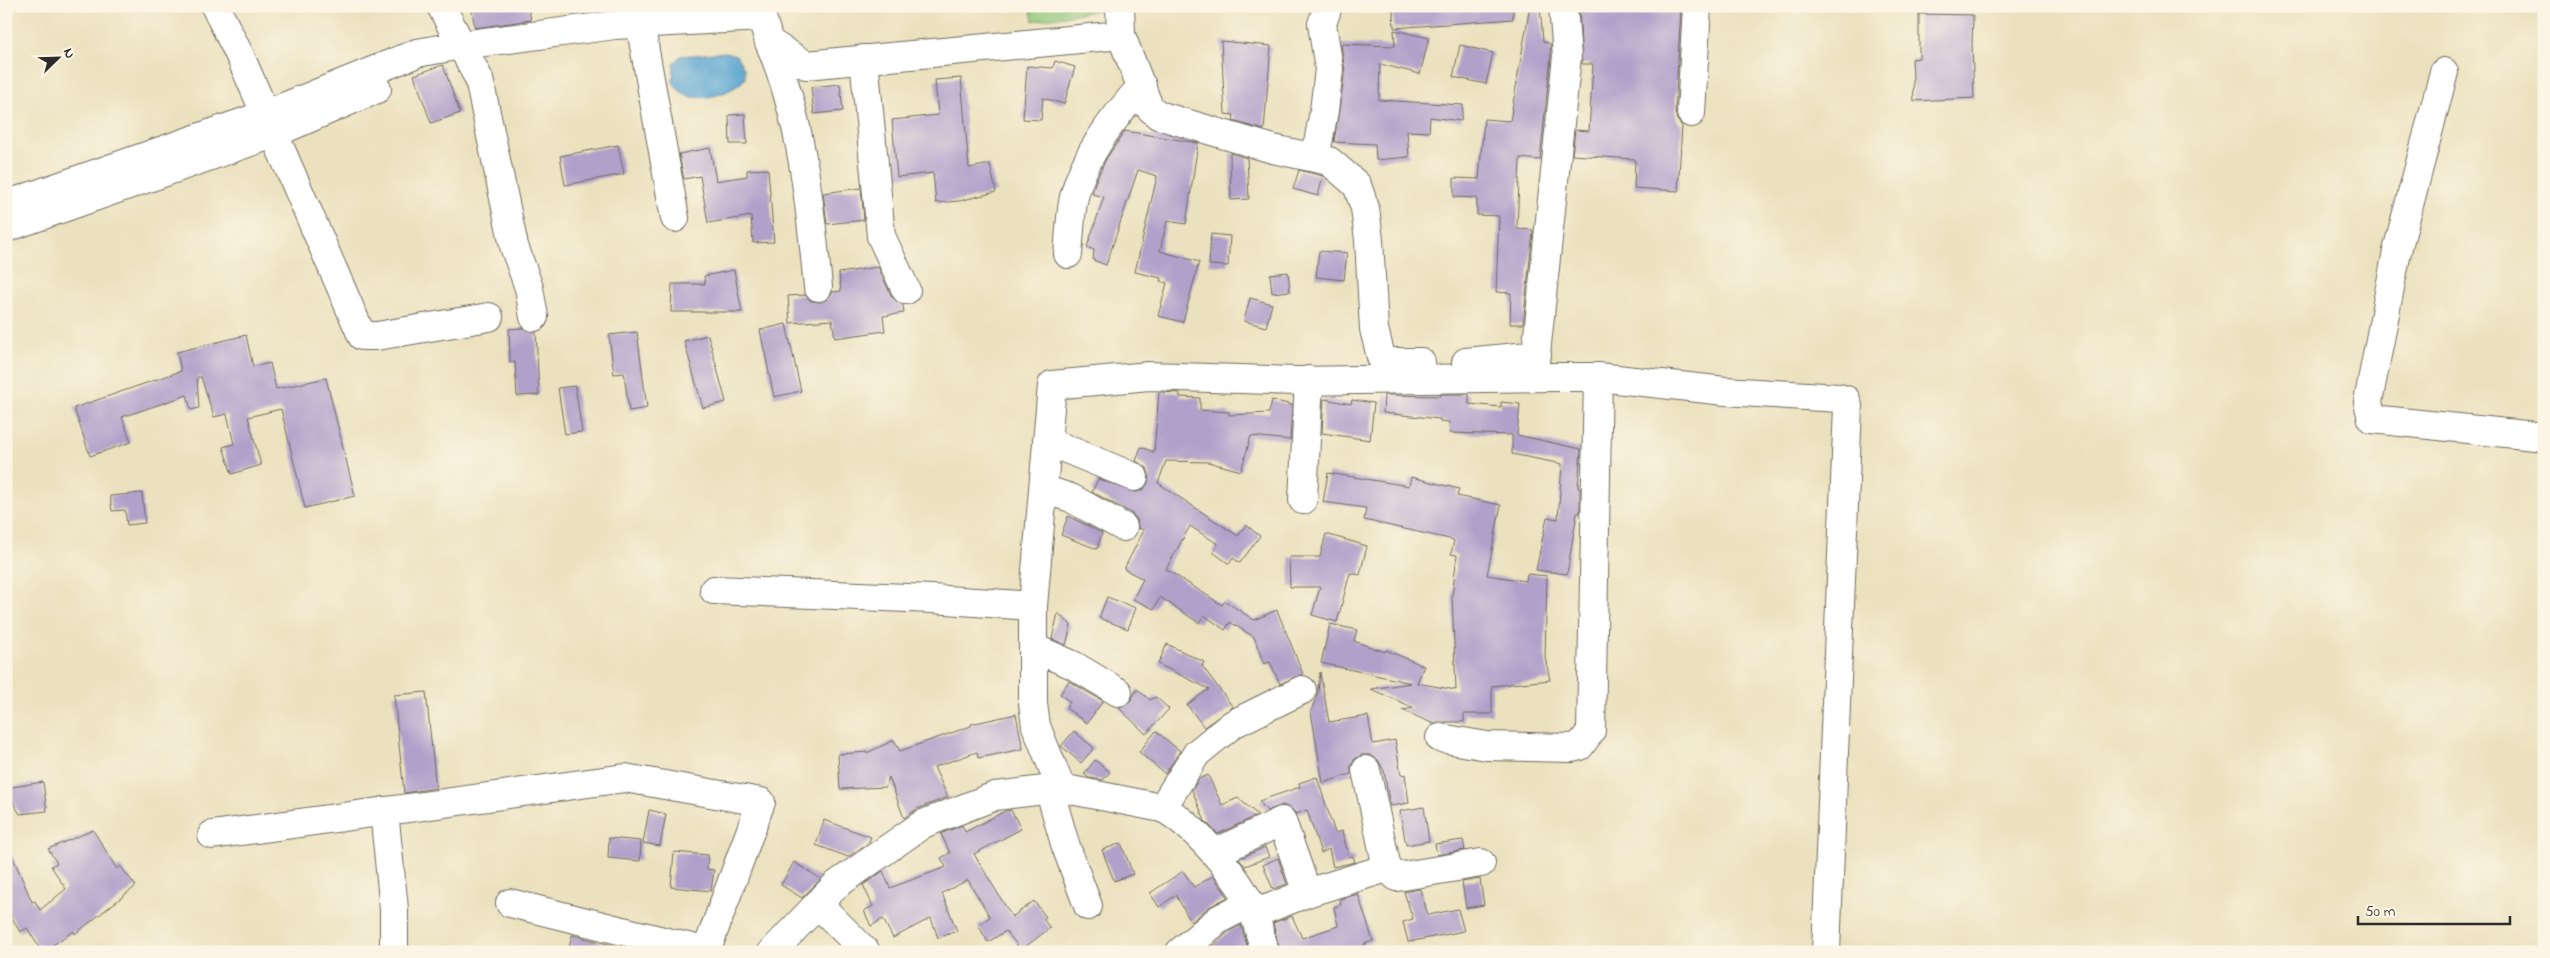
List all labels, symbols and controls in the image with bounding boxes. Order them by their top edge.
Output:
north arrow [32,32,82,82]
text: N [57,45,80,62]
scale bar [2358,893,2510,925]
text: 50 m [2365,901,2396,923]

